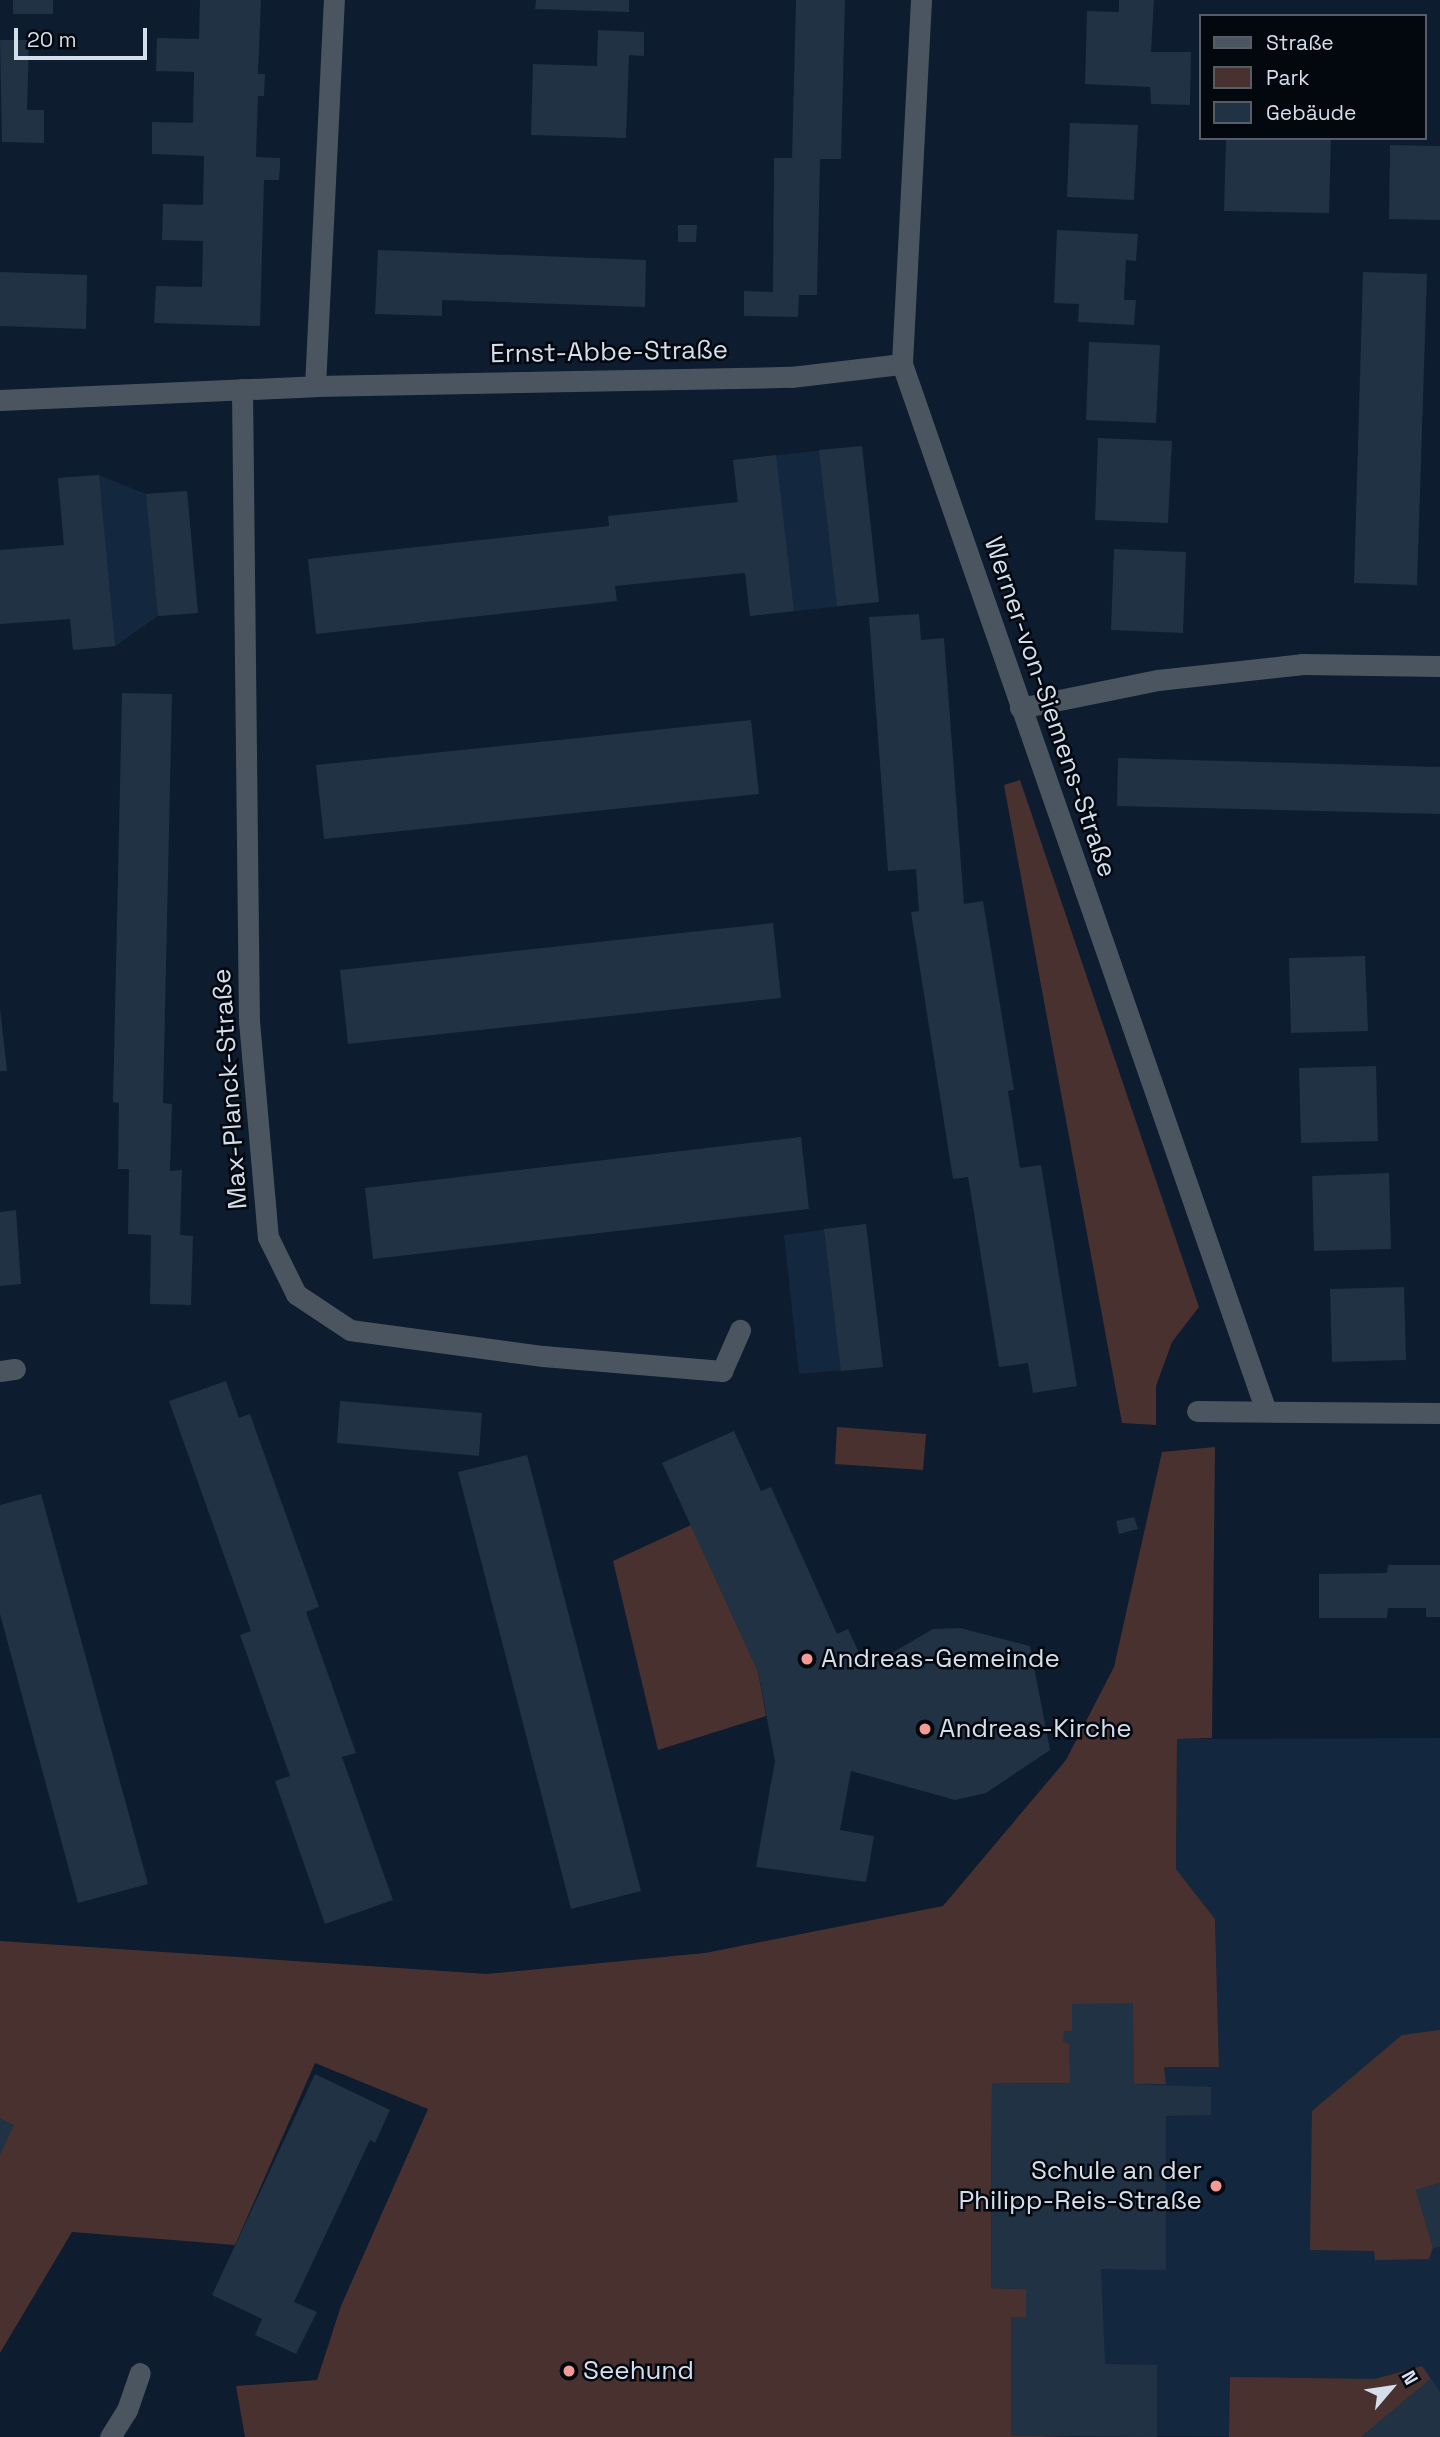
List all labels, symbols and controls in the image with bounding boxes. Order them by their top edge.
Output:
scale bar [18,14,150,58]
legend [1198,14,1426,140]
text: 20 m [27,26,77,53]
text: Straße [1266,29,1334,56]
text: Park [1266,64,1310,91]
text: Gebäude [1266,99,1356,126]
street label: Ernst-Abbe-Straße [490,334,728,370]
street label: Werner-von-Siemens-Straße [977,533,1123,881]
street label: Max-Planck-Straße [206,968,254,1210]
place label: Andreas-Gemeinde [821,1643,1060,1675]
marker: Andreas-Gemeinde [799,1651,815,1667]
place label: Andreas-Kirche [939,1713,1132,1745]
marker: Andreas-Kirche [917,1721,933,1737]
place label: Schule an der Philipp-Reis-Straße [958,2155,1202,2216]
marker: Schule an der Philipp-Reis-Straße [1208,2178,1224,2194]
north arrow [1356,2353,1426,2423]
place label: Seehund [583,2355,694,2387]
marker: Seehund [561,2363,577,2379]
text: N [1396,2366,1424,2389]

